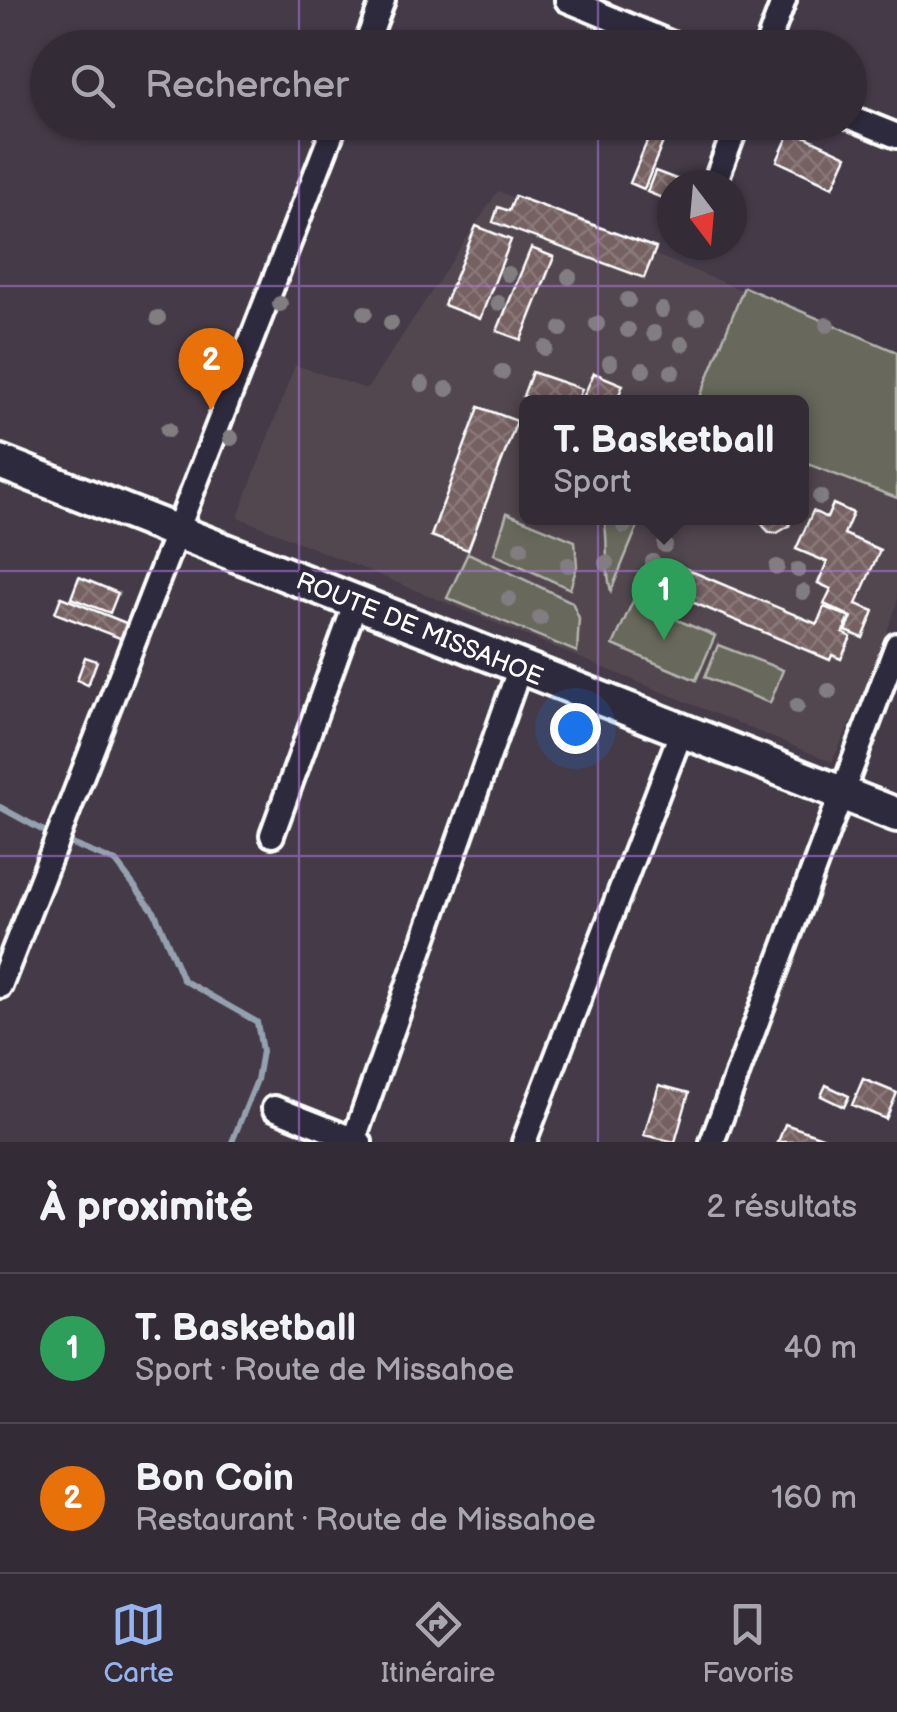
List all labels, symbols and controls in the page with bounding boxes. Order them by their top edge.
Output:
search box [30,30,867,140]
icon: search [65,58,120,113]
text: Rechercher [145,63,349,108]
north arrow [657,170,747,260]
pin: 2 [178,328,244,410]
popup [519,395,809,525]
text: T. Basketball [554,418,774,463]
text: Sport [554,463,631,502]
pin: 1 [632,558,696,640]
street label: ROUTE DE MISSAHOE [291,566,547,693]
your location [550,703,601,754]
text: À proximité [40,1182,253,1233]
text: 2 résultats [706,1188,857,1227]
text: T. Basketball [135,1306,356,1351]
text: 1 [66,1329,79,1368]
text: 40 m [784,1329,857,1368]
text: Sport · Route de Missahoe [135,1351,514,1390]
text: Bon Coin [135,1456,294,1501]
text: 2 [63,1479,82,1518]
text: 160 m [771,1479,857,1518]
text: Restaurant · Route de Missahoe [135,1501,596,1540]
tab: Carte [103,1597,174,1690]
tab: Itinéraire [381,1597,495,1690]
tab: Favoris [702,1597,794,1690]

